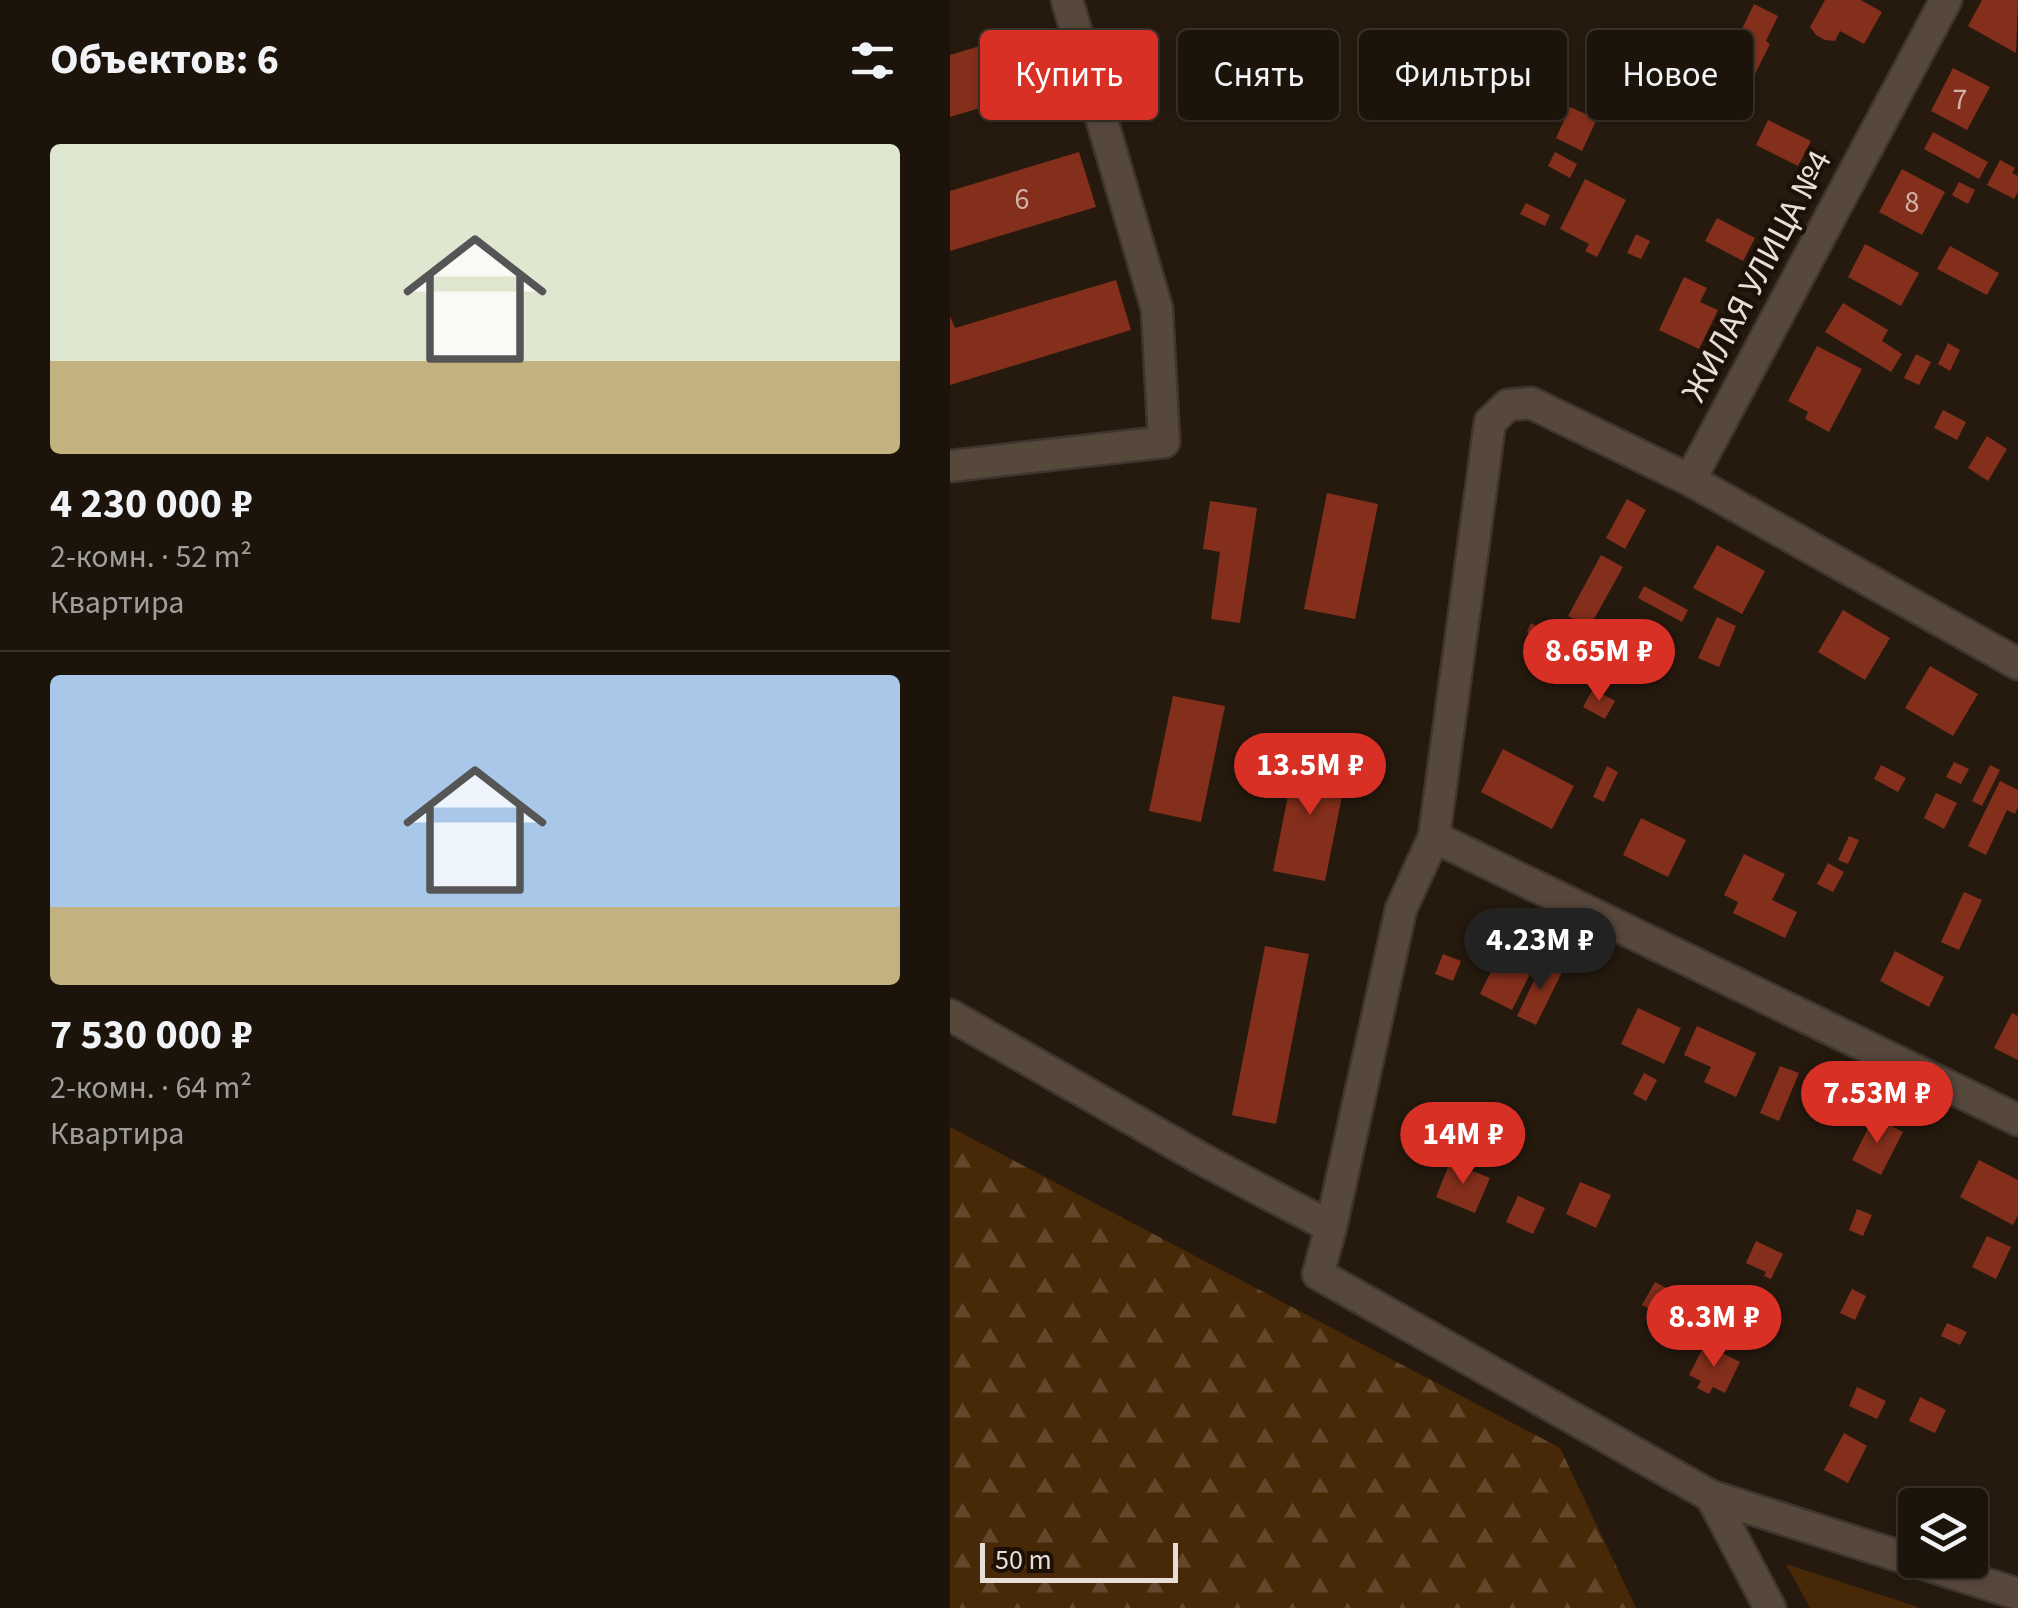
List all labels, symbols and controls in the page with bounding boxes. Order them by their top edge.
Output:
text: Объектов: 6 [50,30,279,90]
chip: Купить [980,30,1158,120]
chip: Снять [1178,30,1339,120]
chip: Фильтры [1359,30,1567,120]
chip: Новое [1587,30,1753,120]
icon: filters [845,33,900,88]
house number: 7 [1953,78,1967,121]
street label: ЖИЛАЯ УЛИЦА №4 [1670,141,1844,411]
house number: 6 [1015,178,1029,221]
house number: 8 [1905,181,1919,224]
icon: home [385,209,565,389]
text: 4 230 000 ₽ [50,474,253,534]
text: 2-комн. · 52 m² [50,534,252,580]
text: Квартира [50,580,184,626]
pin: 8.65M ₽ [1507,619,1691,704]
text: 8.65M ₽ [1545,628,1653,674]
pin: 13.5M ₽ [1218,733,1402,818]
icon: home [385,740,565,920]
text: 13.5M ₽ [1256,742,1364,788]
pin: 4.23M ₽ [1448,908,1632,993]
text: 4.23M ₽ [1486,917,1594,963]
text: 7 530 000 ₽ [50,1005,253,1065]
pin: 7.53M ₽ [1785,1061,1969,1146]
text: 2-комн. · 64 m² [50,1065,252,1111]
text: 7.53M ₽ [1823,1070,1931,1116]
pin: 14M ₽ [1393,1102,1533,1187]
text: Квартира [50,1111,184,1157]
text: 14M ₽ [1422,1111,1504,1157]
pin: 8.3M ₽ [1633,1285,1795,1370]
text: 8.3M ₽ [1668,1294,1760,1340]
map controls [1898,1488,1988,1578]
button: layers [1898,1488,1988,1578]
scale bar [980,1538,1178,1582]
text: 50 m [995,1540,1052,1580]

